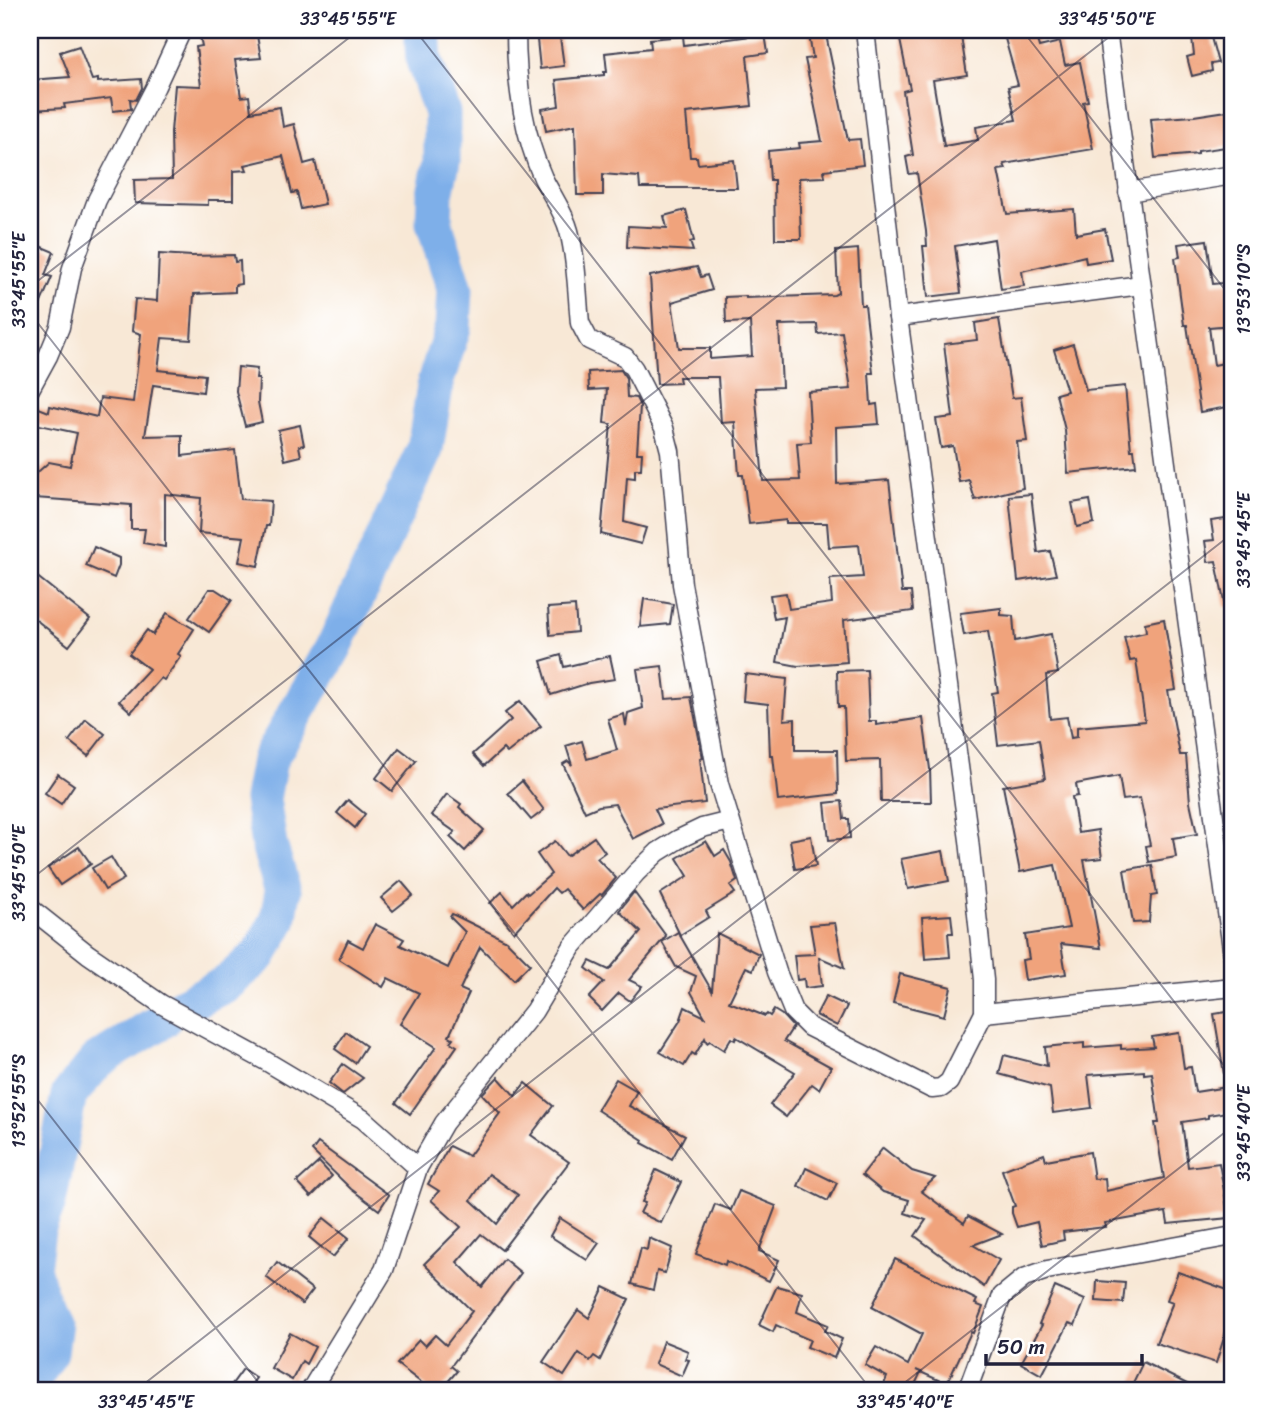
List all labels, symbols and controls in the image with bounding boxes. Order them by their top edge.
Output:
text: 33°45'55"E [300,3,397,35]
text: 33°45'50"E [1059,3,1156,35]
text: 33°45'55"E [3,231,35,328]
text: 13°53'10"S [1228,244,1260,334]
text: 33°45'45"E [1228,491,1260,588]
text: 33°45'50"E [3,824,35,921]
text: 13°52'55"S [3,1054,35,1148]
text: 33°45'40"E [1228,1084,1260,1181]
scale bar [986,1323,1142,1367]
text: 50 m [997,1328,1045,1366]
text: 33°45'45"E [98,1386,195,1418]
text: 33°45'40"E [857,1386,954,1418]

